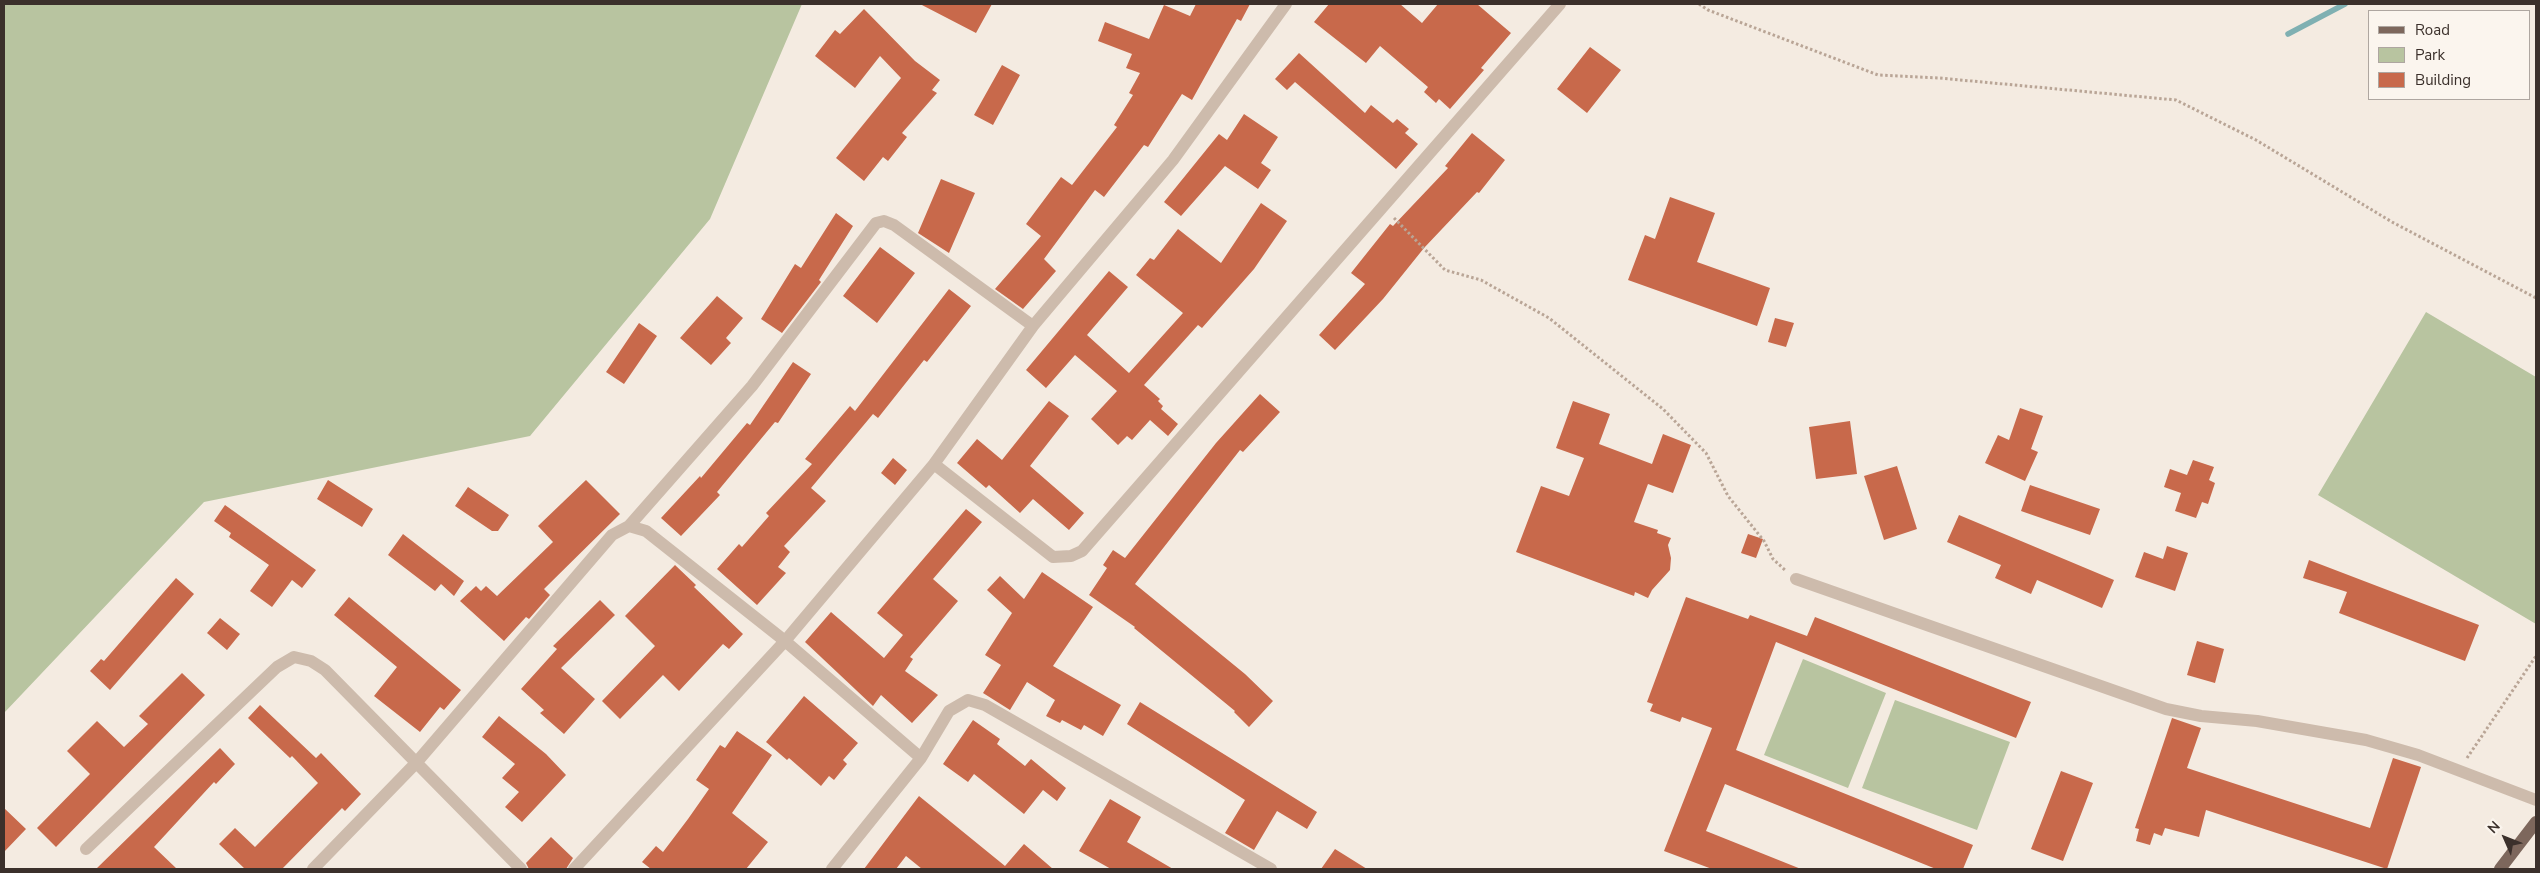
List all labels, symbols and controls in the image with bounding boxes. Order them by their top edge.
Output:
legend [2368,10,2530,100]
text: Road [2415,20,2450,40]
text: Park [2415,45,2445,65]
text: Building [2415,70,2471,90]
north arrow [2480,813,2530,863]
text: N [2483,817,2504,838]

